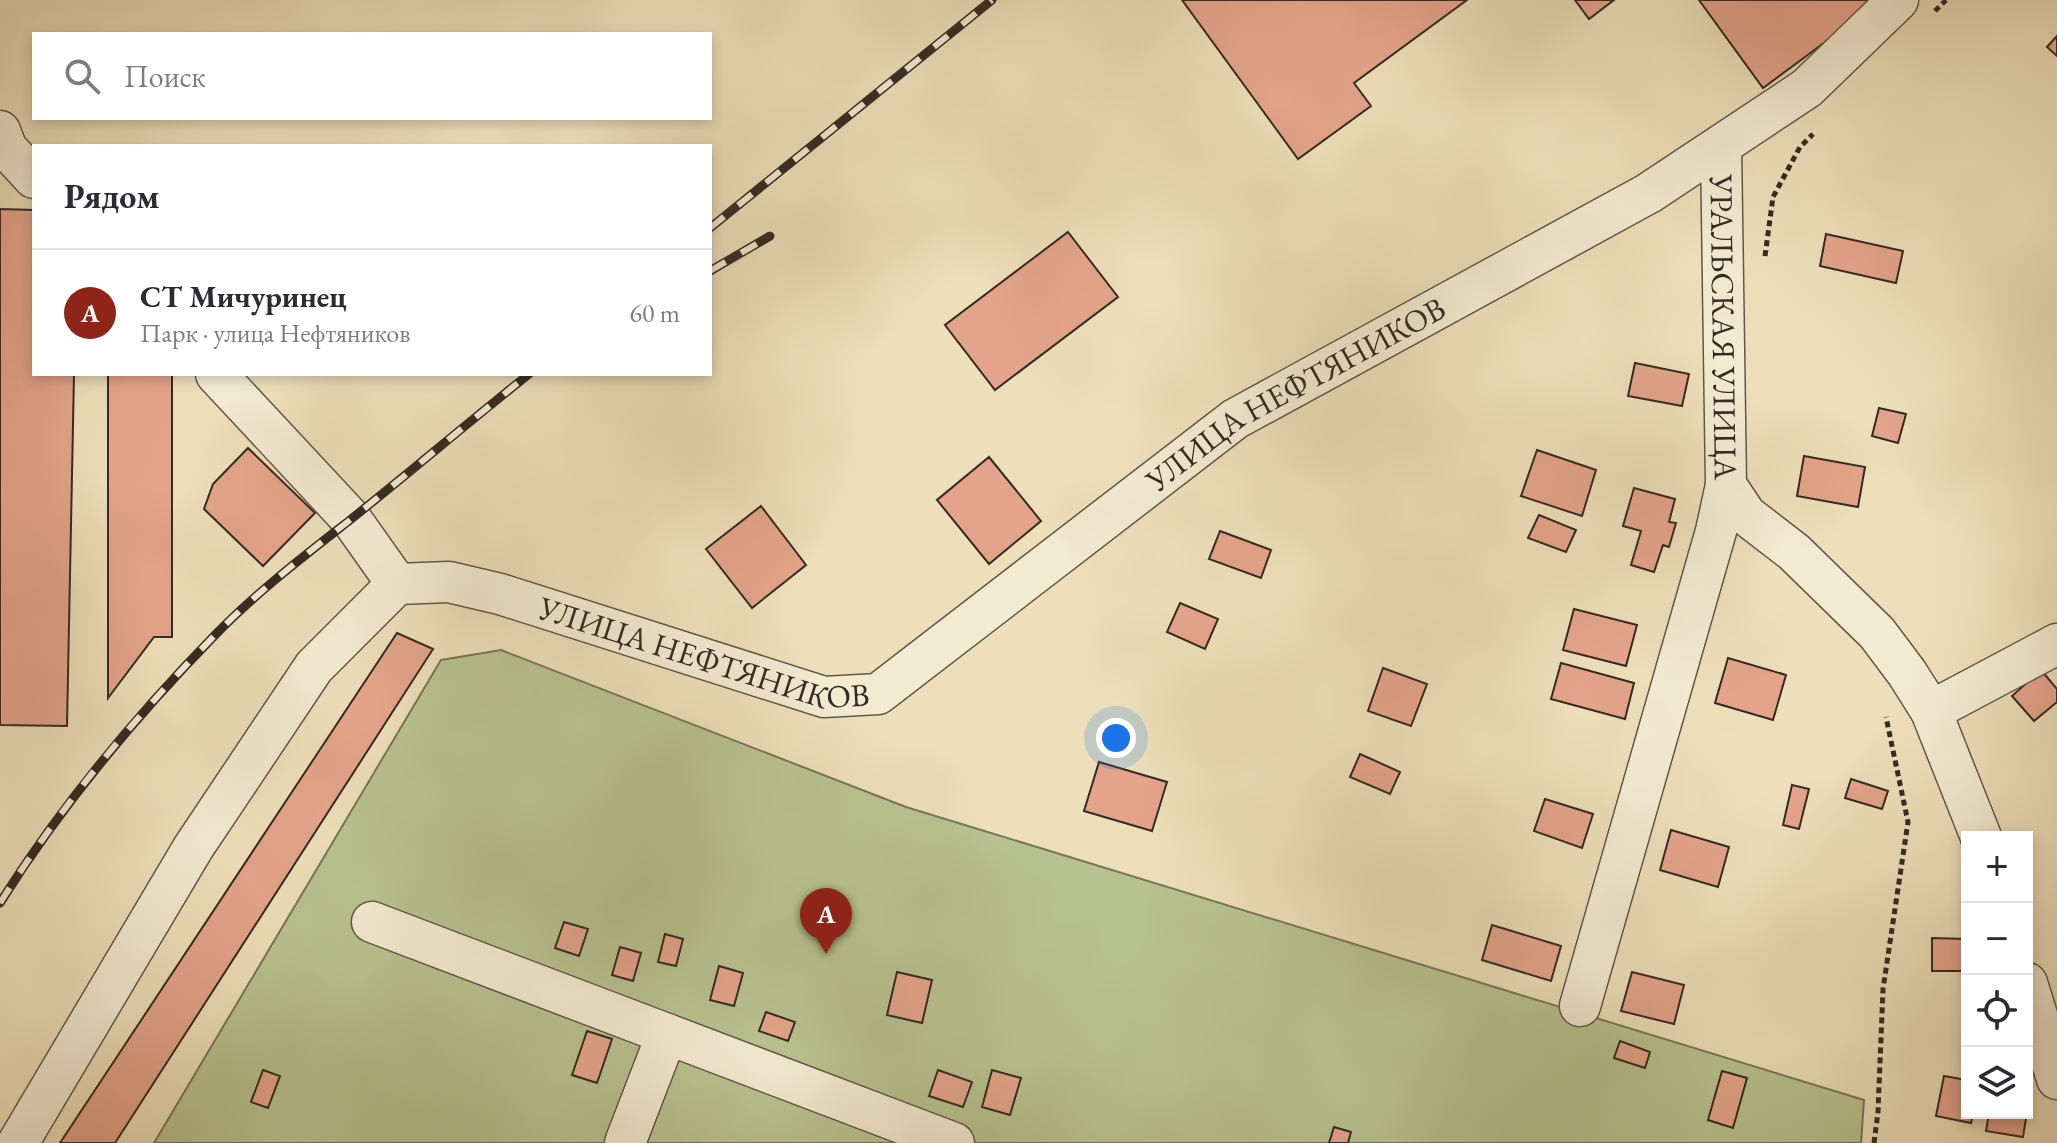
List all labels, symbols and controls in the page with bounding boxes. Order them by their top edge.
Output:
search box [32,32,712,120]
icon: search [60,54,104,98]
text: Поиск [124,57,206,96]
street label: УРАЛЬСКАЯ УЛИЦА [1700,173,1747,481]
text: Рядом [64,174,159,218]
text: СТ Мичуринец [140,277,347,316]
street label: УЛИЦА НЕФТЯНИКОВ [1136,287,1453,502]
text: A [81,296,99,330]
text: 60 m [630,296,680,330]
text: Парк · улица Нефтяников [140,316,410,350]
street label: УЛИЦА НЕФТЯНИКОВ [532,586,871,718]
your location [1096,718,1136,758]
map controls [1961,831,2033,1119]
button: + [1961,831,2033,903]
pin: A [800,888,852,954]
button: − [1961,903,2033,975]
button: locate [1961,975,2033,1047]
button: layers [1961,1047,2033,1119]

